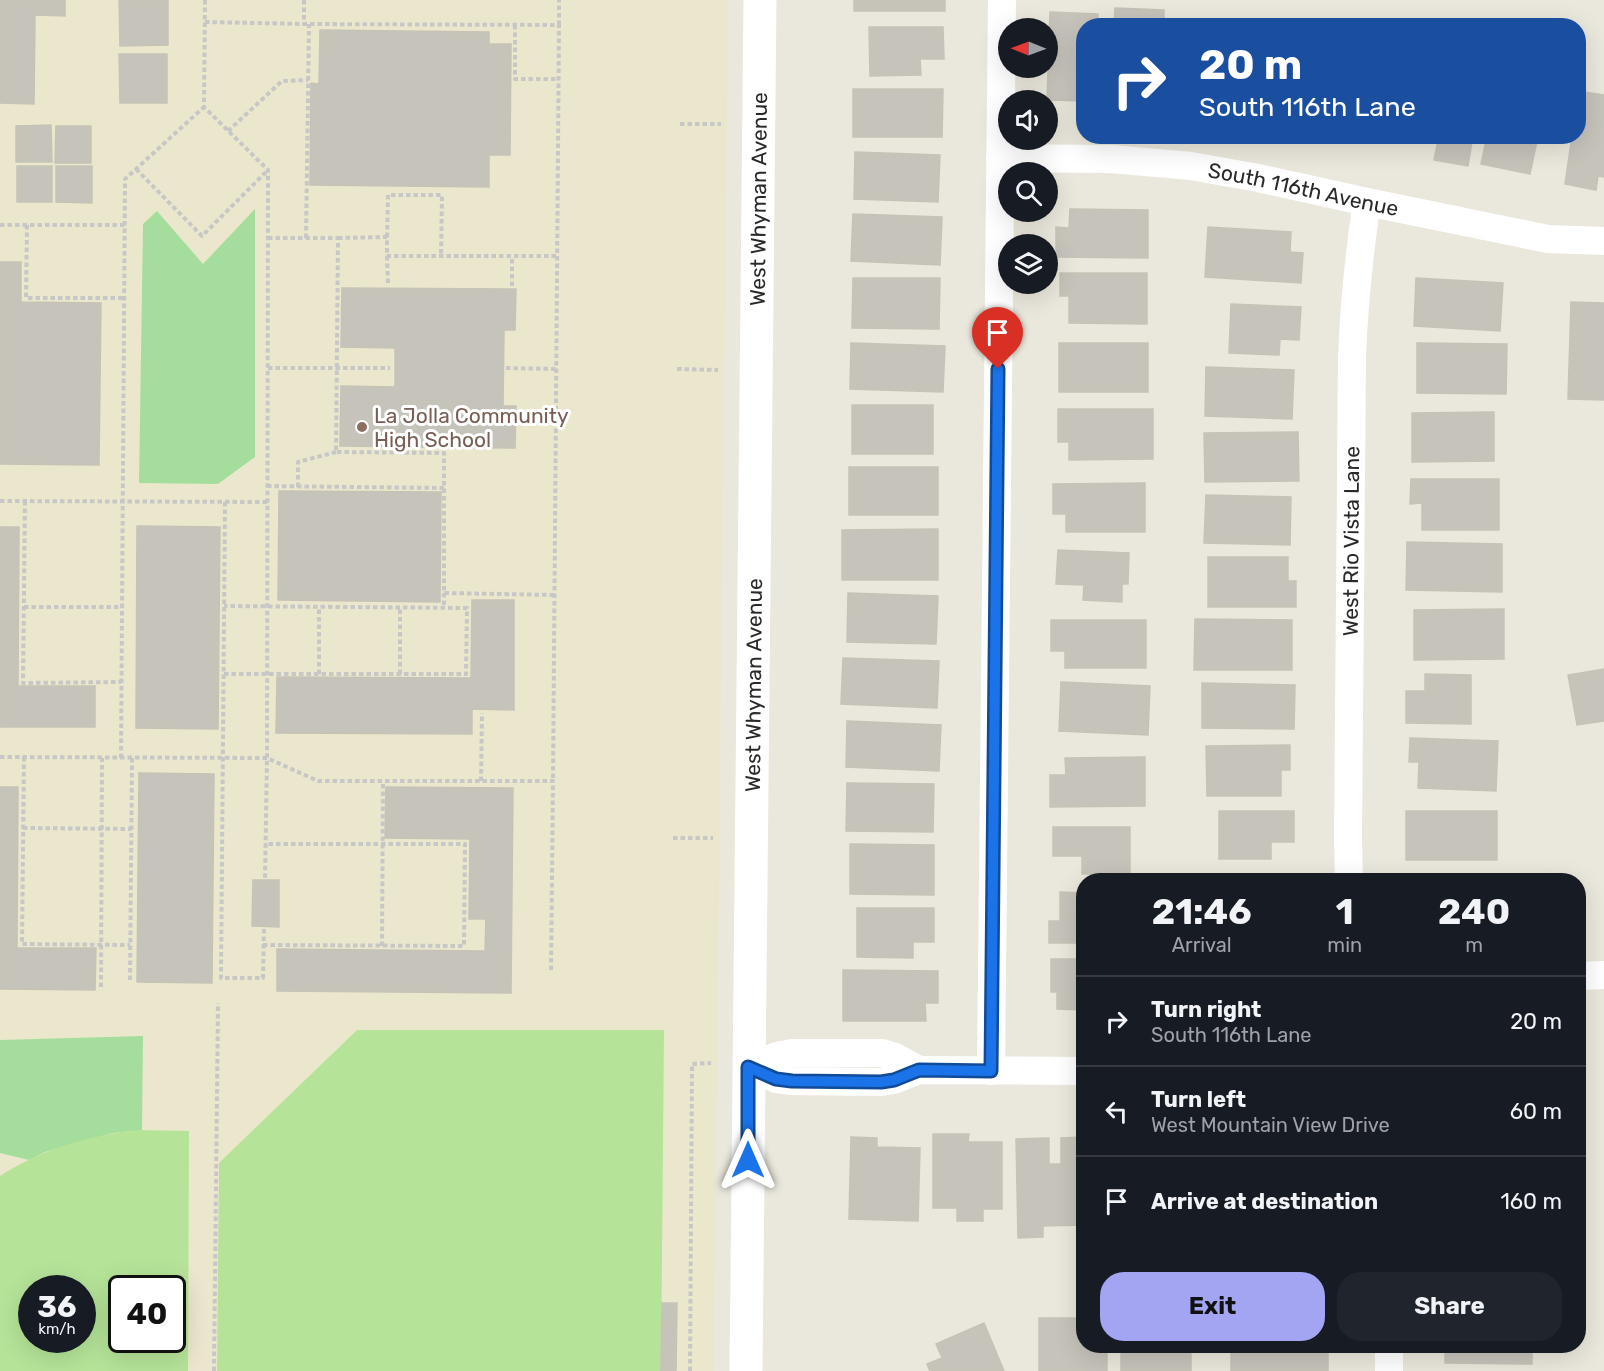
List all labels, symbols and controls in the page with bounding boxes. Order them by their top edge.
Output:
north arrow [998,18,1058,78]
map controls [998,18,1058,294]
text: 20 m [1199,40,1302,90]
icon: right [1100,42,1178,120]
button: sound [998,90,1058,150]
text: South 116th Lane [1199,91,1416,123]
street label: West Whyman Avenue [744,92,772,306]
street label: South 116th Avenue [1206,157,1401,221]
button: search [998,162,1058,222]
button: layers [998,234,1058,294]
pin [972,307,1023,369]
icon: arrive [981,316,1014,349]
place label: La Jolla Community High School [374,403,569,452]
marker: La Jolla Community High School [355,420,369,434]
street label: West Rio Vista Lane [1337,446,1364,636]
street label: West Whyman Avenue [739,578,767,792]
text: 21:46 [1152,890,1252,933]
text: 1 [1336,890,1354,933]
text: 240 [1438,890,1510,933]
text: Arrival [1172,933,1232,957]
text: min [1327,933,1362,957]
text: m [1465,933,1483,957]
text: Turn right [1151,996,1261,1023]
icon: right [1100,1005,1133,1038]
text: 20 m [1510,1008,1562,1035]
text: South 116th Lane [1151,1023,1312,1047]
text: Turn left [1151,1086,1246,1113]
icon: left [1100,1095,1133,1128]
text: 60 m [1510,1098,1562,1125]
text: West Mountain View Drive [1151,1113,1390,1137]
position arrow [716,1128,780,1192]
icon: arrive [1100,1185,1133,1218]
text: Arrive at destination [1151,1188,1378,1215]
text: 160 m [1500,1188,1562,1215]
button: Exit [1100,1272,1325,1341]
button: Share [1337,1272,1562,1341]
speed limit sign: 40 [108,1275,186,1353]
text: 36 [37,1289,77,1325]
text: km/h [38,1320,76,1338]

